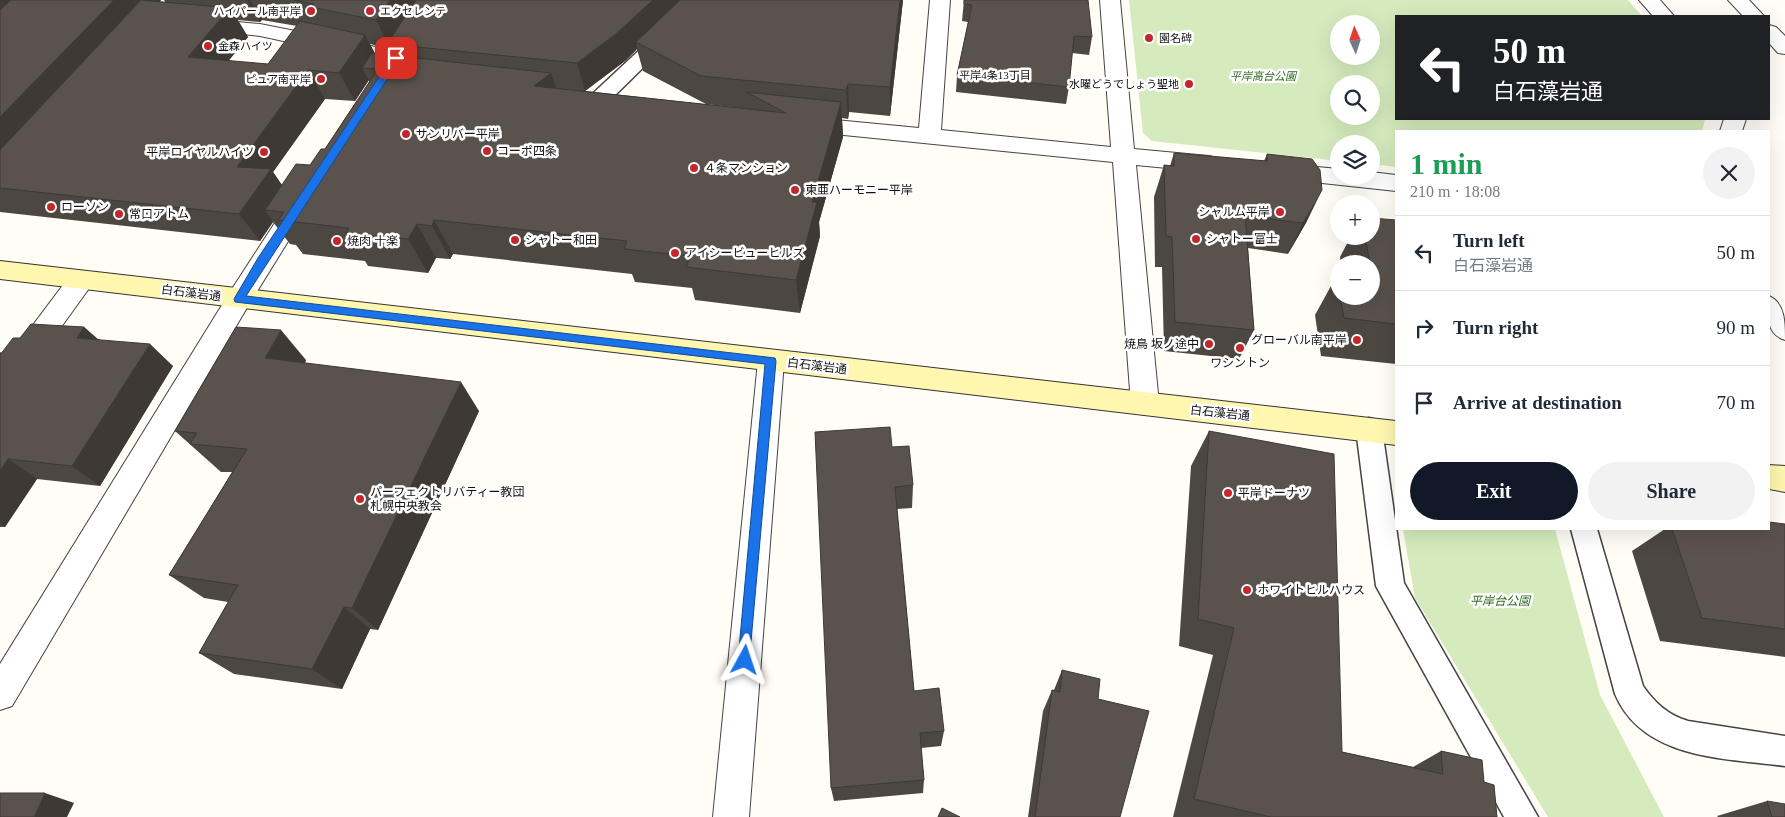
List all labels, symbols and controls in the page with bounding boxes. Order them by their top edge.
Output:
place label: ハイパール南平岸 [213,5,301,17]
marker: ハイパール南平岸 [305,5,317,17]
marker: エクセレンテ [364,5,376,17]
place label: エクセレンテ [380,5,446,17]
north arrow [1330,15,1380,65]
map controls [1330,15,1380,305]
marker: 園名碑 [1143,32,1155,44]
place label: 園名碑 [1159,32,1192,44]
text: 50 m [1493,32,1566,71]
icon: left [1410,35,1475,100]
pin [375,37,417,79]
marker: 金森ハイツ [202,40,214,52]
place label: 金森ハイツ [218,40,273,52]
icon: arrive [382,44,410,72]
district label: 平岸4条13丁目 [959,69,1031,81]
park label: 平岸高台公園 [1230,70,1298,82]
place label: ピュア南平岸 [245,73,311,85]
marker: ピュア南平岸 [315,73,327,85]
button: search [1330,75,1380,125]
place label: 水曜どうでしょう聖地 [1069,78,1179,90]
marker: 水曜どうでしょう聖地 [1183,78,1195,90]
text: 白石藻岩通 [1493,79,1603,104]
place label: サンリバー平岸 [416,127,500,141]
marker: サンリバー平岸 [400,128,412,140]
button: layers [1330,135,1380,185]
place label: コーポ四条 [497,144,557,158]
place label: 平岸ロイヤルハイツ [147,145,254,159]
marker: コーポ四条 [481,145,493,157]
marker: 平岸ロイヤルハイツ [258,146,270,158]
text: 1 min [1410,147,1483,180]
button: close [1703,147,1755,199]
place label: ４条マンション [704,161,788,175]
marker: ４条マンション [688,162,700,174]
place label: 東亜ハーモニー平岸 [805,183,913,197]
text: 210 m · 18:08 [1410,183,1500,200]
marker: 東亜ハーモニー平岸 [789,184,801,196]
button: + [1330,195,1380,245]
place label: ローソン [61,200,109,214]
marker: ローソン [45,201,57,213]
place label: シャルム平岸 [1198,205,1270,219]
marker: シャルム平岸 [1274,206,1286,218]
place label: 常口アトム [129,207,189,221]
marker: 常口アトム [113,208,125,220]
text: Turn left [1453,230,1525,251]
place label: シャトー富士 [1206,232,1278,246]
place label: シャトー和田 [525,233,597,247]
marker: シャトー富士 [1190,233,1202,245]
place label: 焼肉 十楽 [347,234,398,248]
marker: シャトー和田 [509,234,521,246]
marker: 焼肉 十楽 [331,235,343,247]
icon: left [1410,239,1438,267]
text: 50 m [1716,242,1755,263]
place label: アイシービューヒルズ [685,246,804,260]
marker: アイシービューヒルズ [669,247,681,259]
button: − [1330,255,1380,305]
text: 白石藻岩通 [1453,257,1533,274]
street label: 白石藻岩通 [160,282,222,304]
icon: right [1410,314,1438,342]
text: Turn right [1453,317,1538,338]
text: 90 m [1716,317,1755,338]
place label: グローバル南平岸 [1251,333,1347,347]
marker: グローバル南平岸 [1351,334,1363,346]
place label: 焼鳥 坂ノ途中 [1124,337,1199,351]
marker: 焼鳥 坂ノ途中 [1203,338,1215,350]
marker: ワシントン [1234,342,1246,354]
street label: 白石藻岩通 [786,355,848,377]
place label: ワシントン [1210,356,1270,370]
icon: arrive [1410,389,1438,417]
text: Arrive at destination [1453,392,1622,413]
text: 70 m [1716,392,1755,413]
street label: 白石藻岩通 [1189,403,1251,423]
button: Exit [1410,462,1578,520]
button: Share [1588,462,1755,520]
place label: パーフェクトリバティー教団 札幌中央教会 [370,485,525,513]
place label: 平岸ドーナツ [1238,486,1310,500]
marker: 平岸ドーナツ [1222,487,1234,499]
marker: パーフェクトリバティー教団 札幌中央教会 [354,493,366,505]
place label: ホワイトヒルハウス [1257,583,1365,597]
marker: ホワイトヒルハウス [1241,584,1253,596]
park label: 平岸台公園 [1470,594,1532,608]
position arrow [718,633,770,685]

